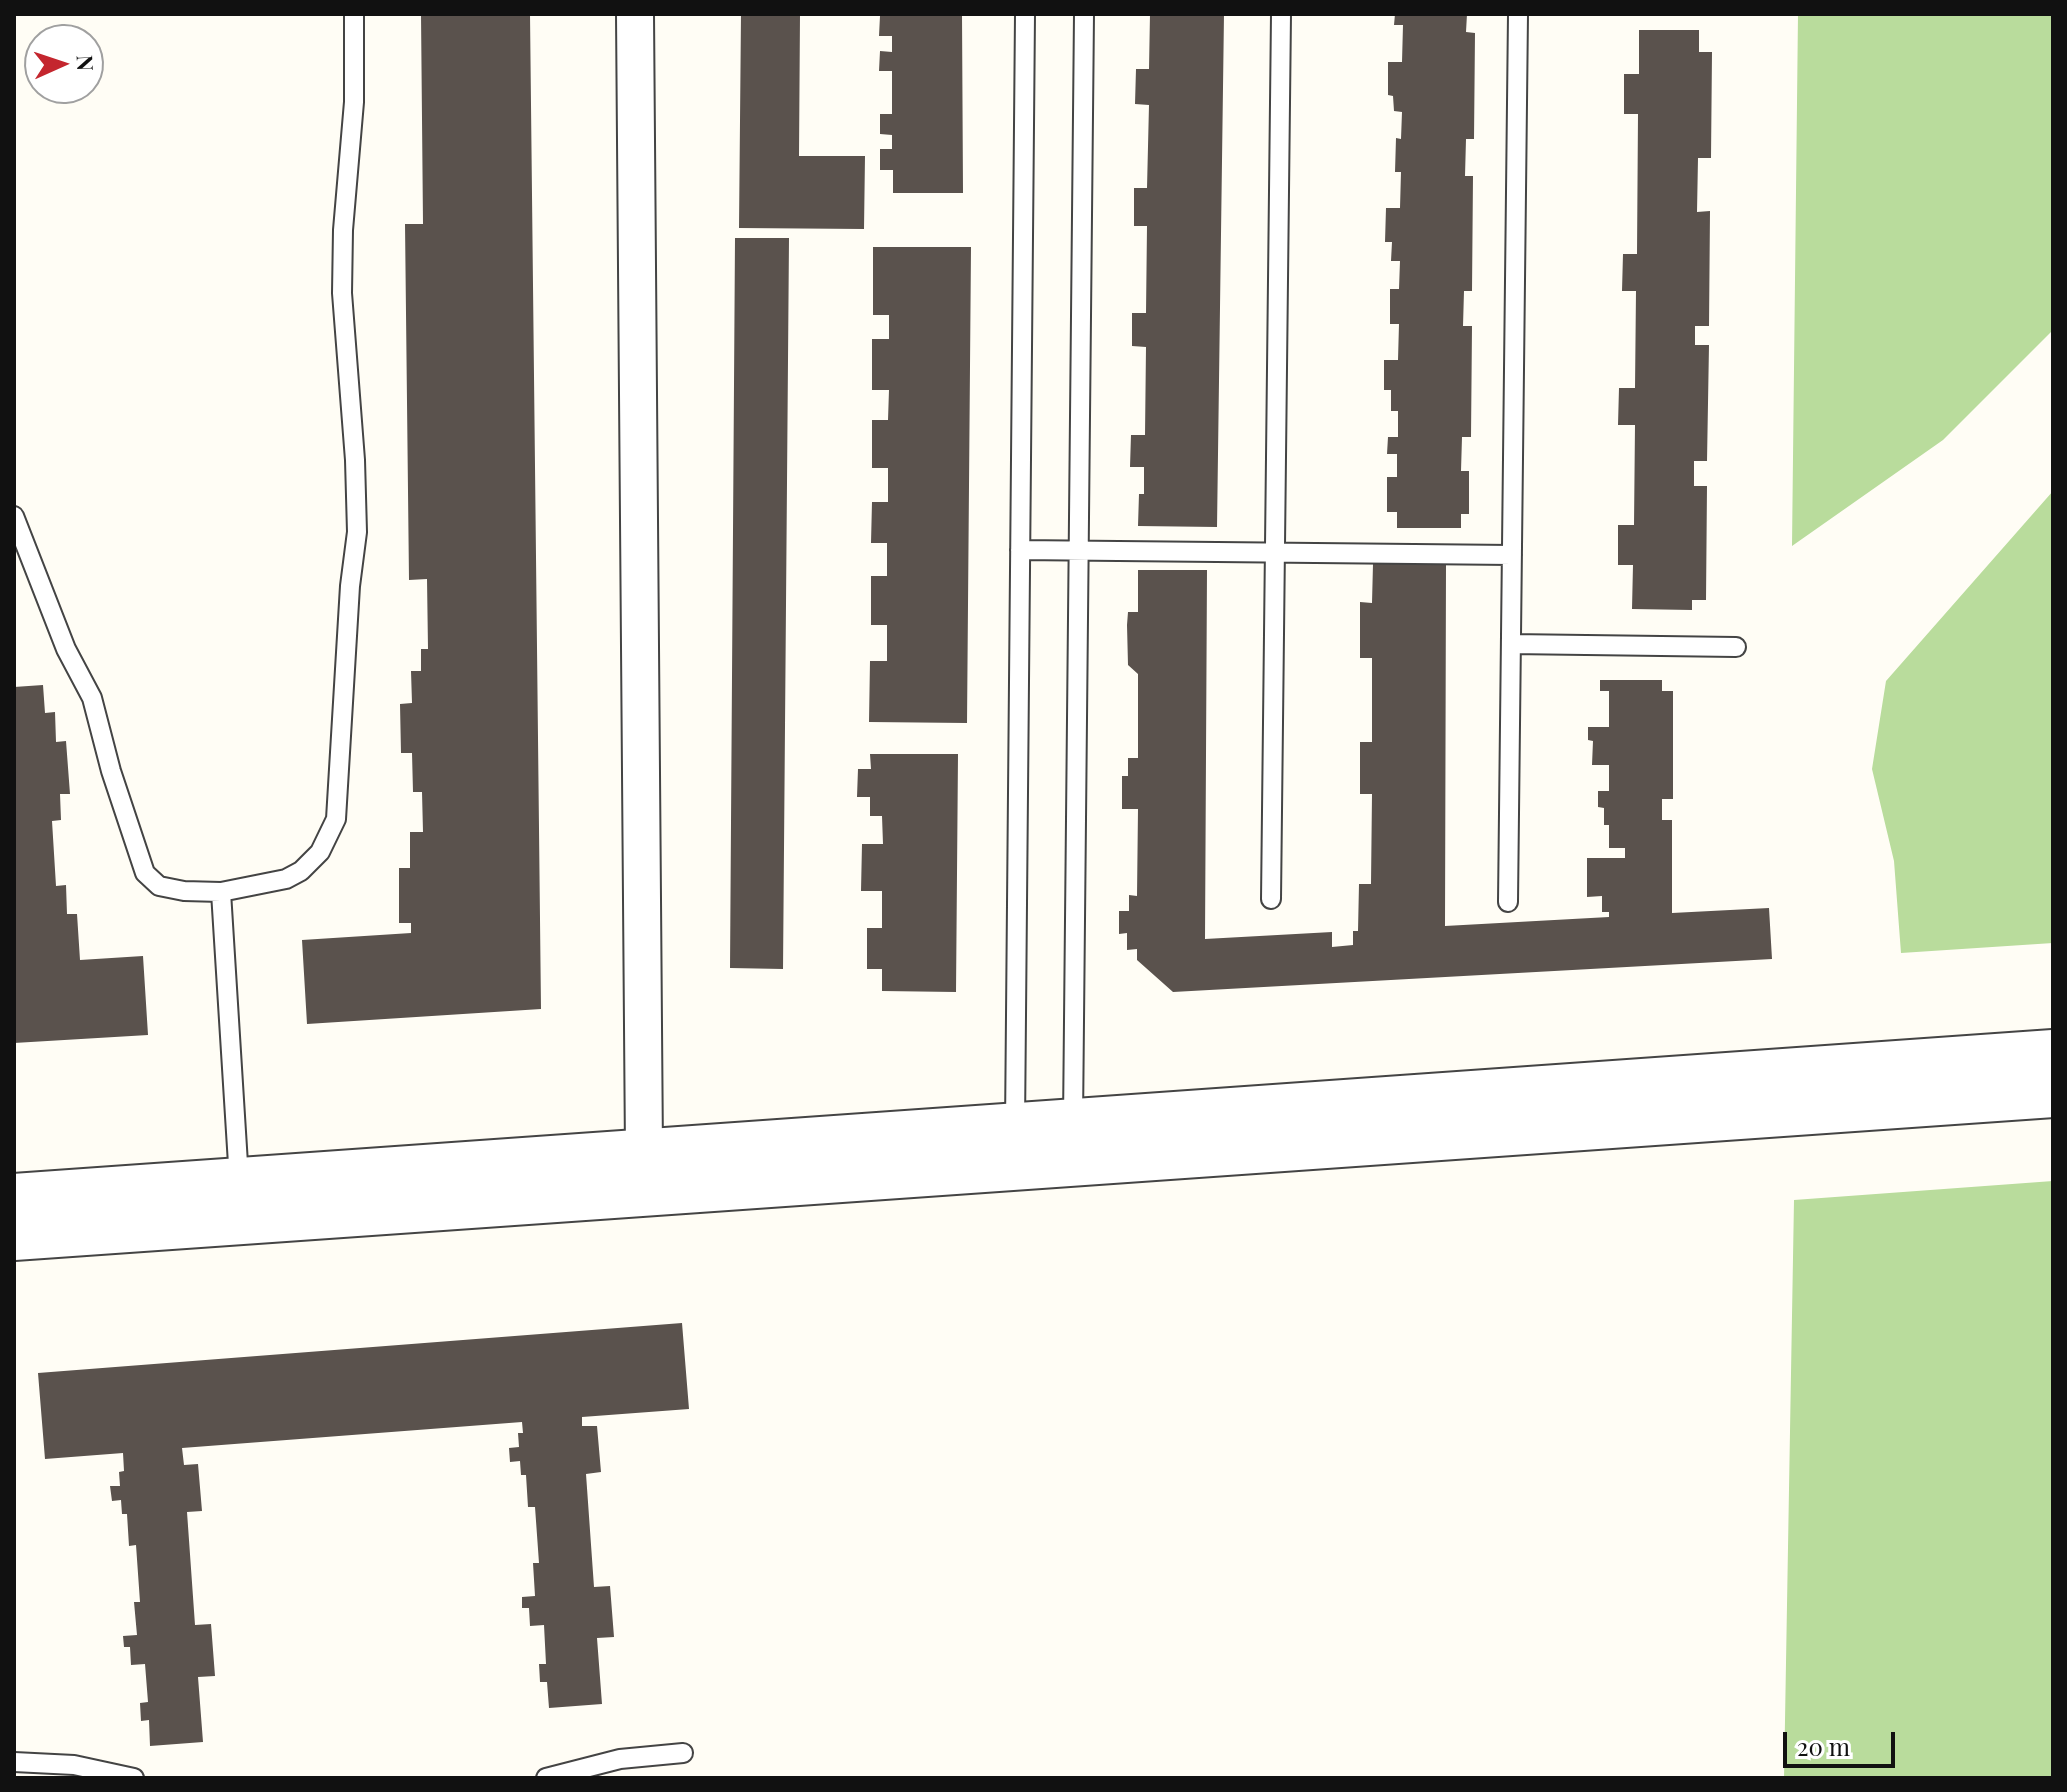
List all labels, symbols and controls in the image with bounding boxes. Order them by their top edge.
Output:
north arrow [24,24,104,104]
text: N [71,54,101,72]
scale bar [1787,1716,1899,1766]
text: 20 m [1797,1730,1850,1762]

